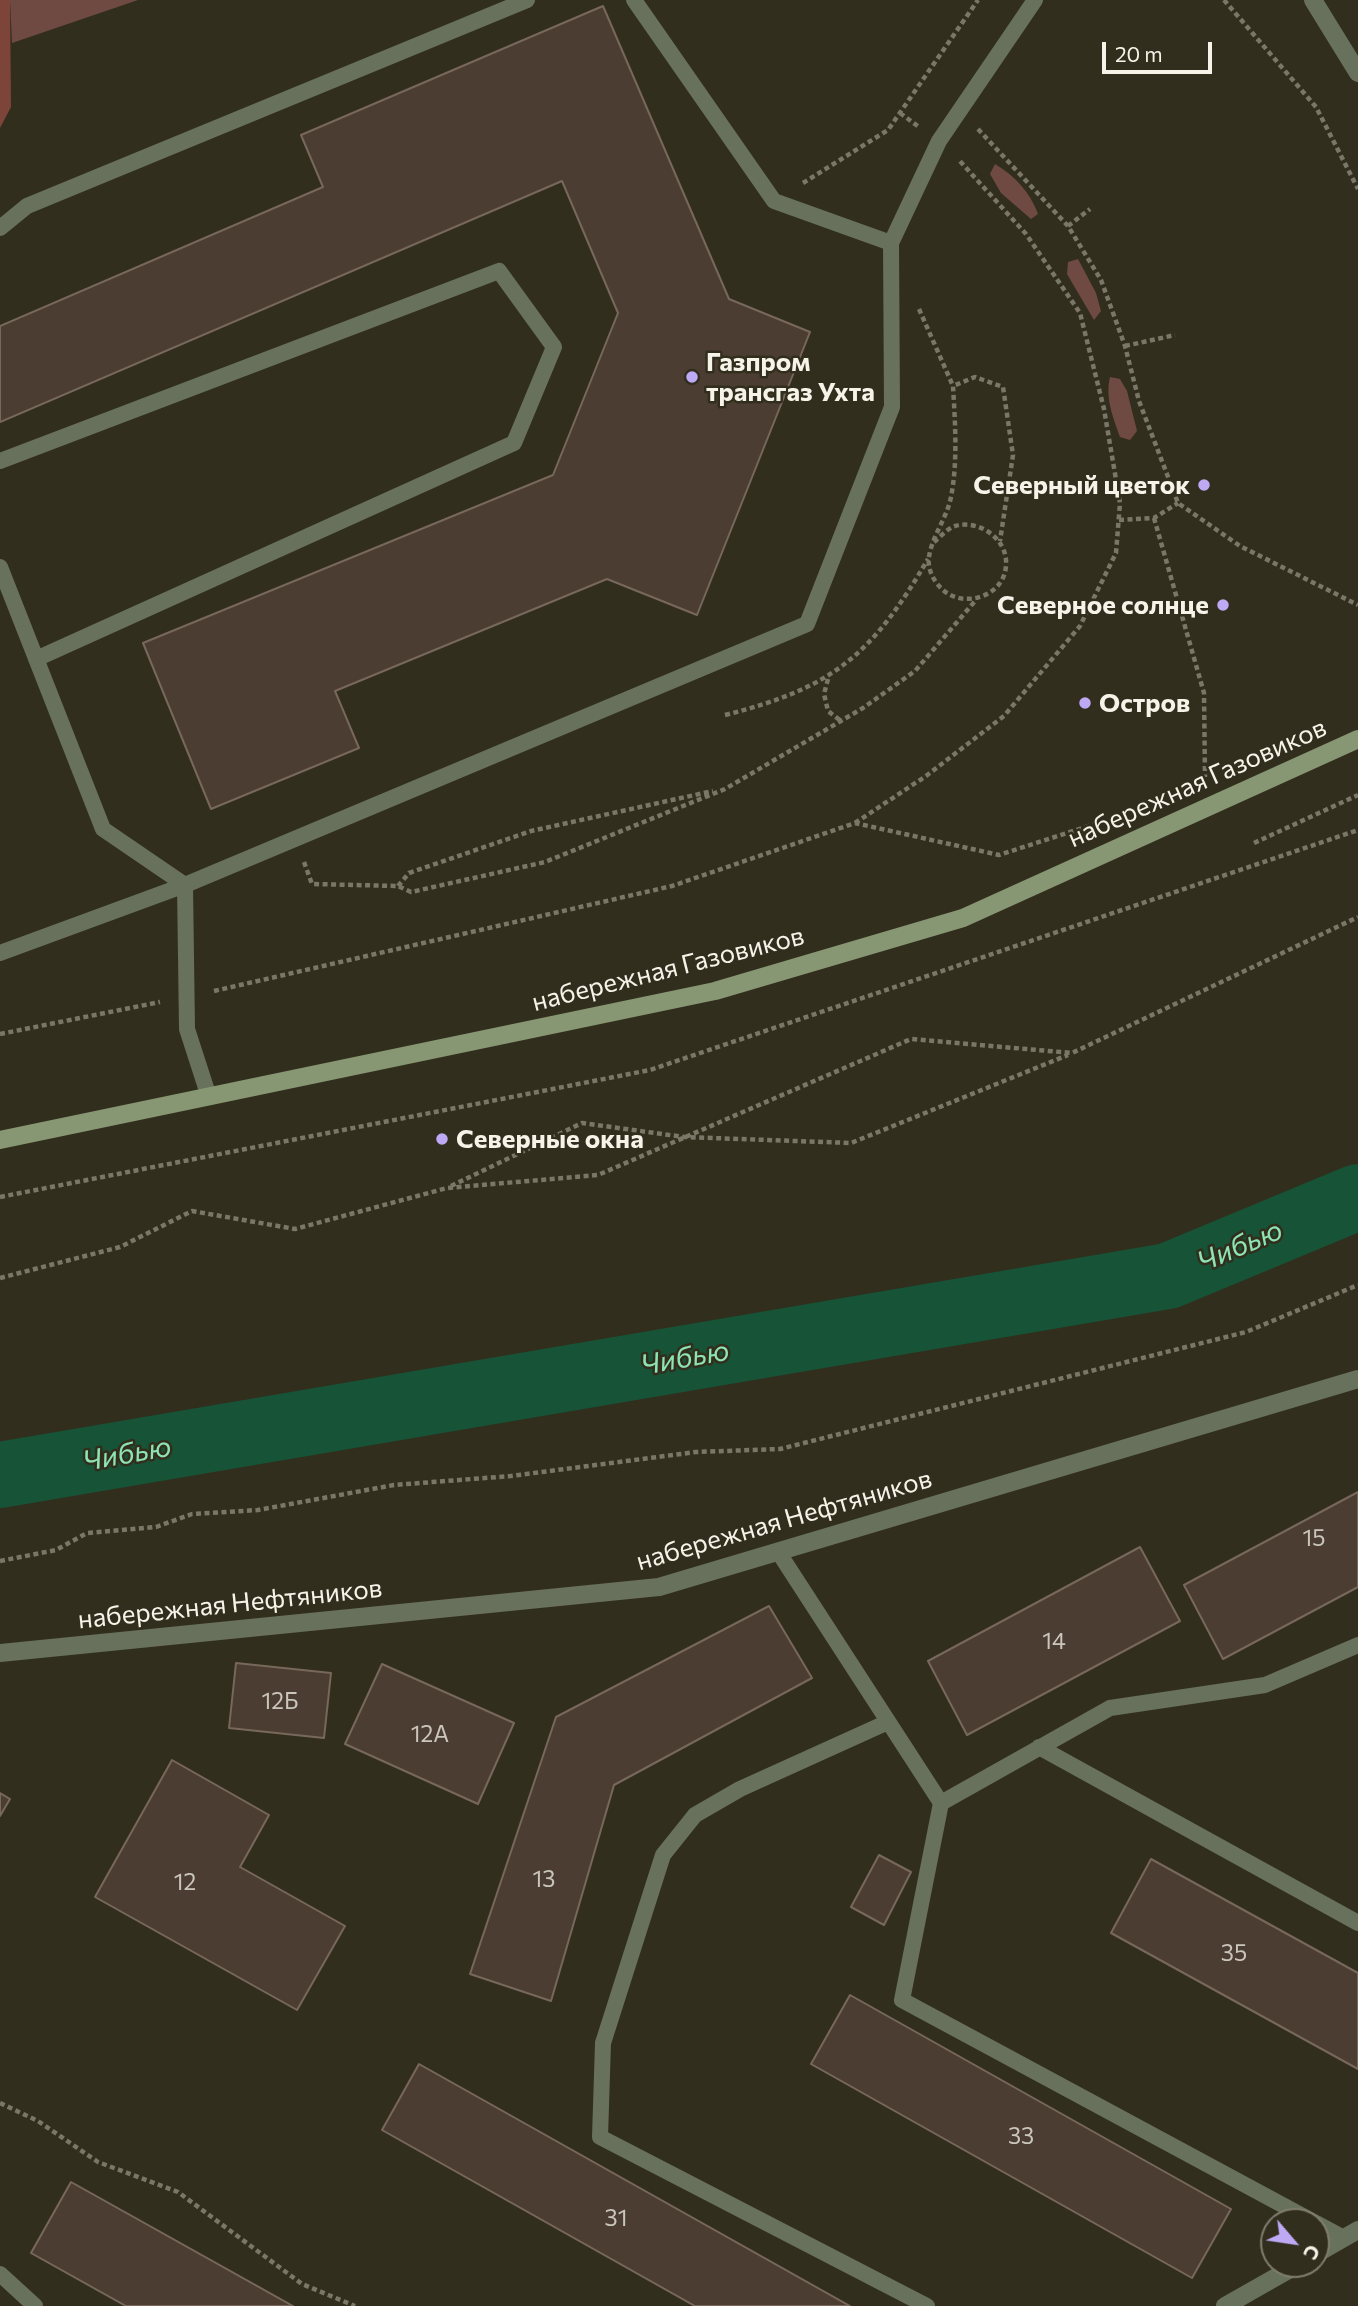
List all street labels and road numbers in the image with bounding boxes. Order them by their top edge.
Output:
street label: набережная Газовиков [1063,712,1331,854]
street label: набережная Газовиков [529,920,807,1018]
street label: набережная Нефтяников [633,1463,935,1577]
street label: набережная Нефтяников [76,1572,384,1636]

